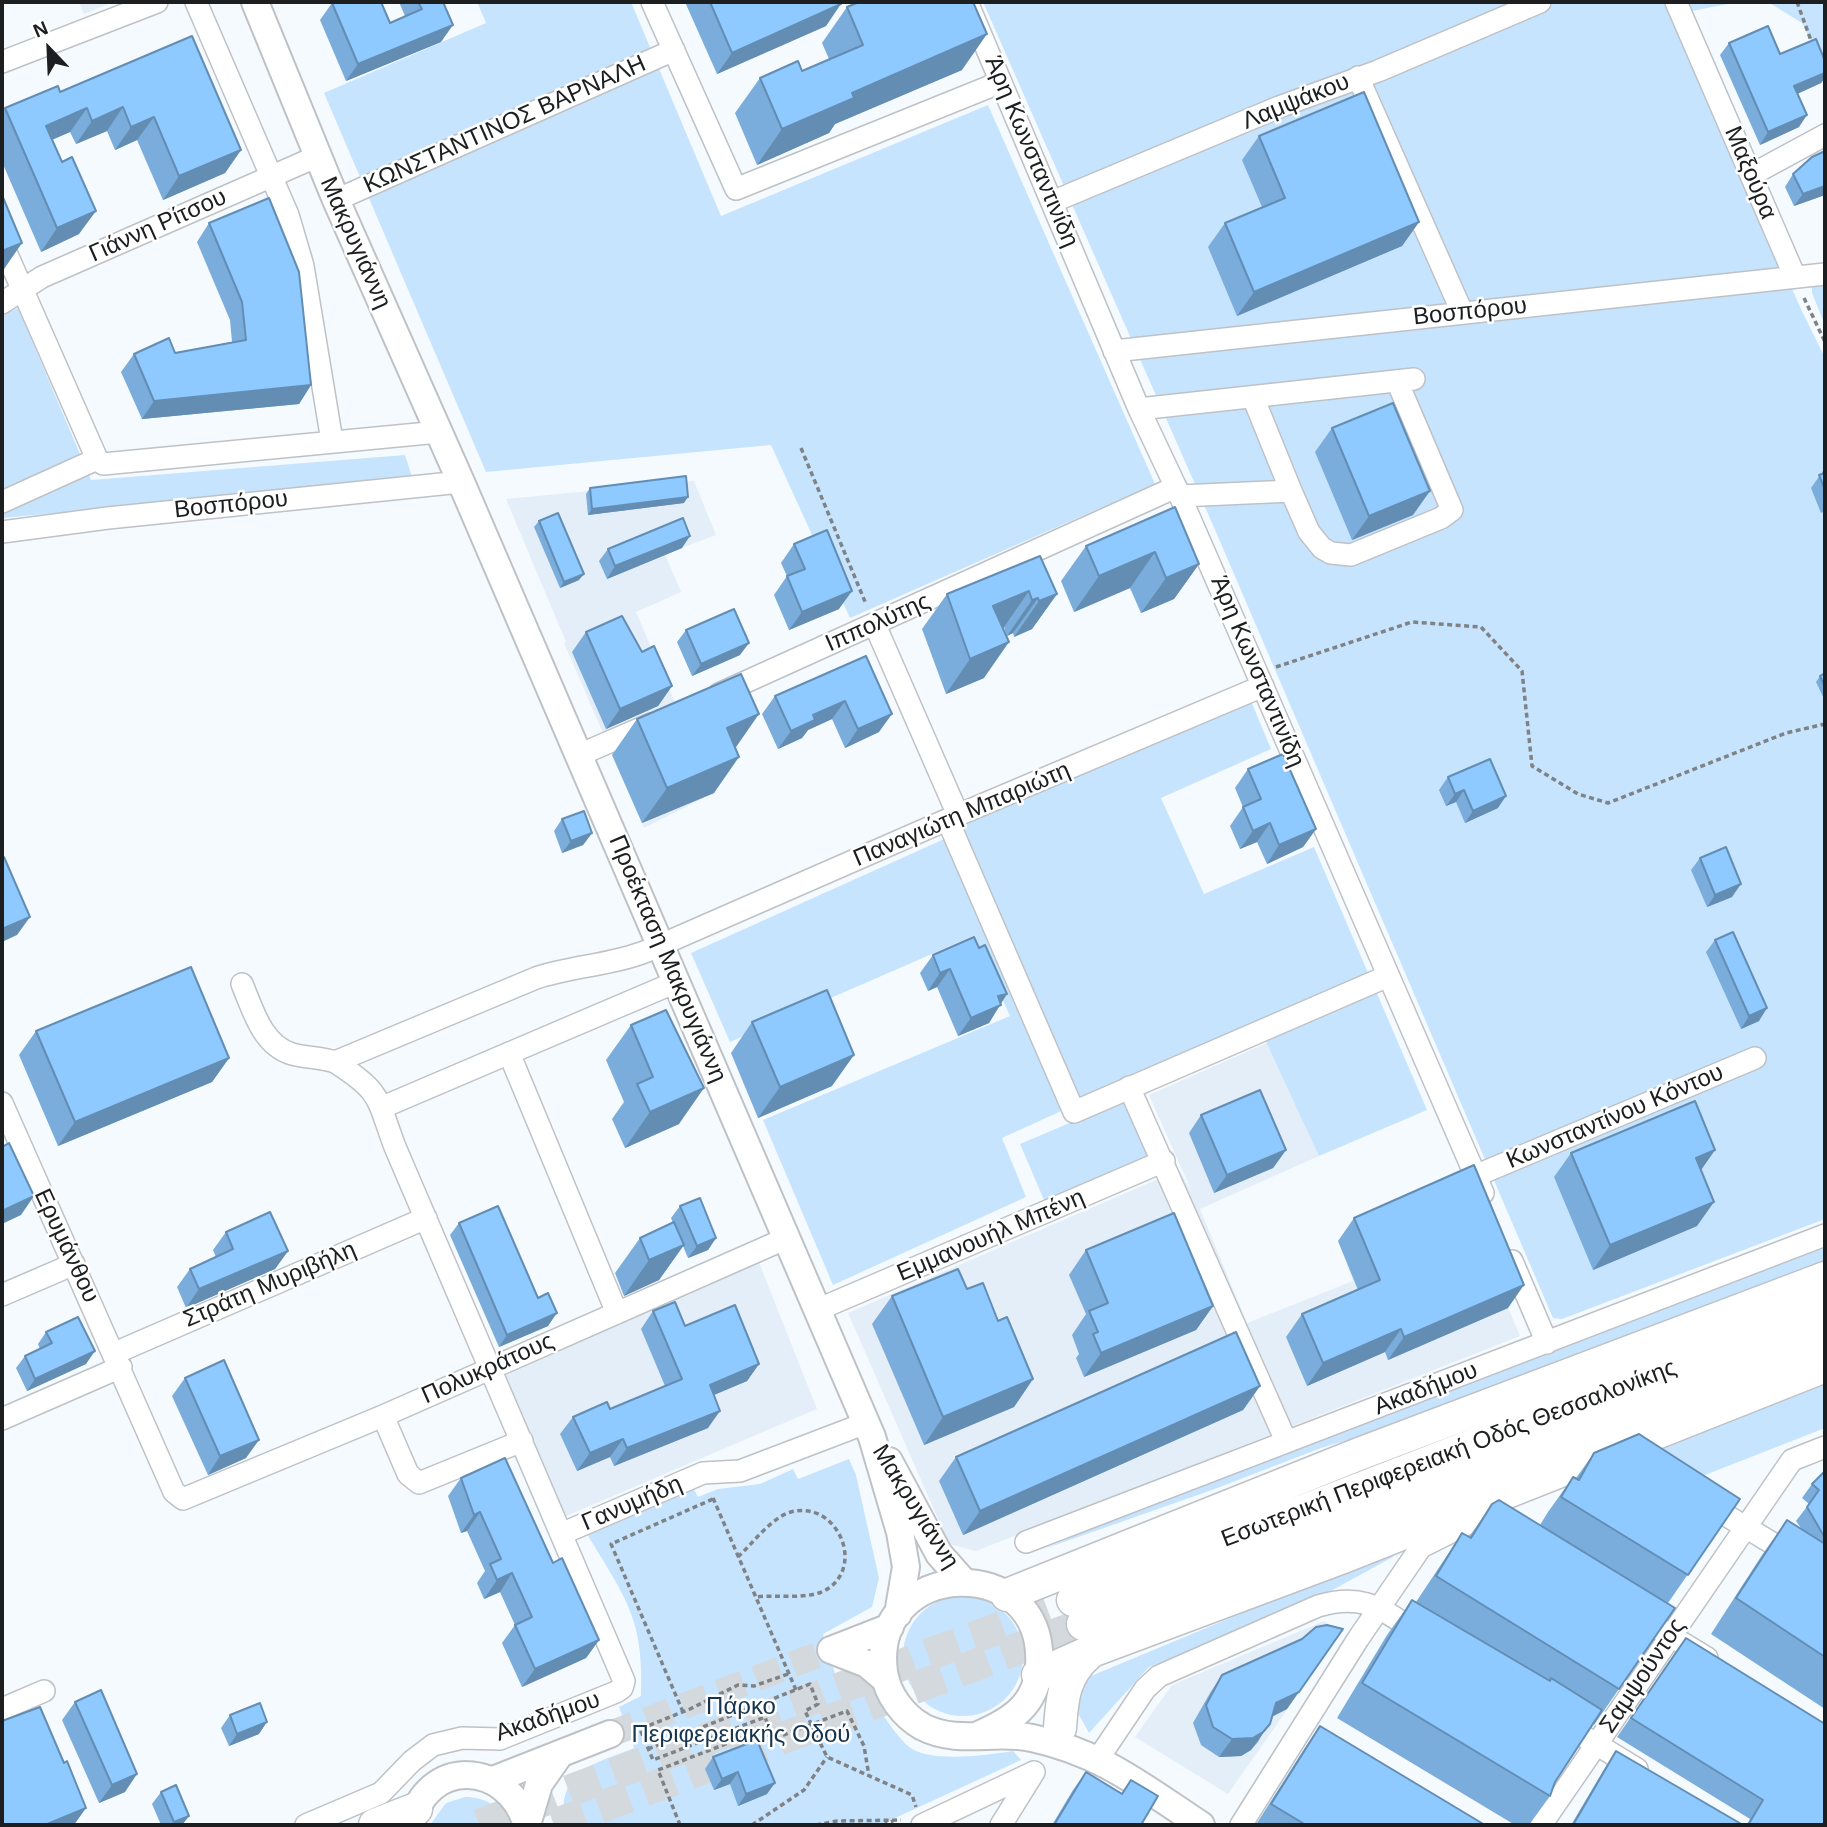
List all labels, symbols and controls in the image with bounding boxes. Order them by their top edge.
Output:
north arrow [14,14,84,84]
text: N [30,17,51,42]
street label: ΚΩΝΣΤΑΝΤΙΝΟΣ ΒΑΡΝΑΛΗ [359,50,651,200]
street label: Άρη Κωνσταντινίδη [978,52,1084,252]
street label: Λαμψάκου [1238,68,1354,136]
street label: Μαξούρα [1718,122,1782,224]
street label: Μακρυγιάννη [313,173,397,313]
street label: Γιάννη Ρίτσου [85,183,231,269]
street label: Βοσπόρου [1412,292,1528,332]
street label: Βοσπόρου [173,485,289,525]
street label: Άρη Κωνσταντινίδη [1204,572,1310,772]
street label: Ιππολύτης [821,587,935,659]
street label: Παναγιώτη Μπαριώτη [849,756,1075,874]
street label: Προέκταση Μακρυγιάννη [602,831,732,1087]
street label: Κωνσταντίνου Κόντου [1502,1058,1728,1176]
street label: Ερυμάνθου [27,1184,105,1308]
street label: Εμμανουήλ Μπένη [893,1184,1089,1288]
street label: Στράτη Μυριβήλη [179,1236,361,1334]
street label: Πολυκράτους [418,1327,558,1411]
street label: Εσωτερική Περιφερειακή Οδός Θεσσαλονίκης [1217,1354,1681,1554]
street label: Ακαδήμου [1370,1356,1482,1422]
street label: Μακρυγιάννη [865,1439,965,1575]
street label: Γανυμήδη [578,1470,686,1538]
street label: Σαμψούντος [1594,1613,1692,1739]
street label: Ακαδήμου [492,1686,604,1748]
park label: Πάρκο Περιφερειακής Οδού [632,1693,850,1749]

